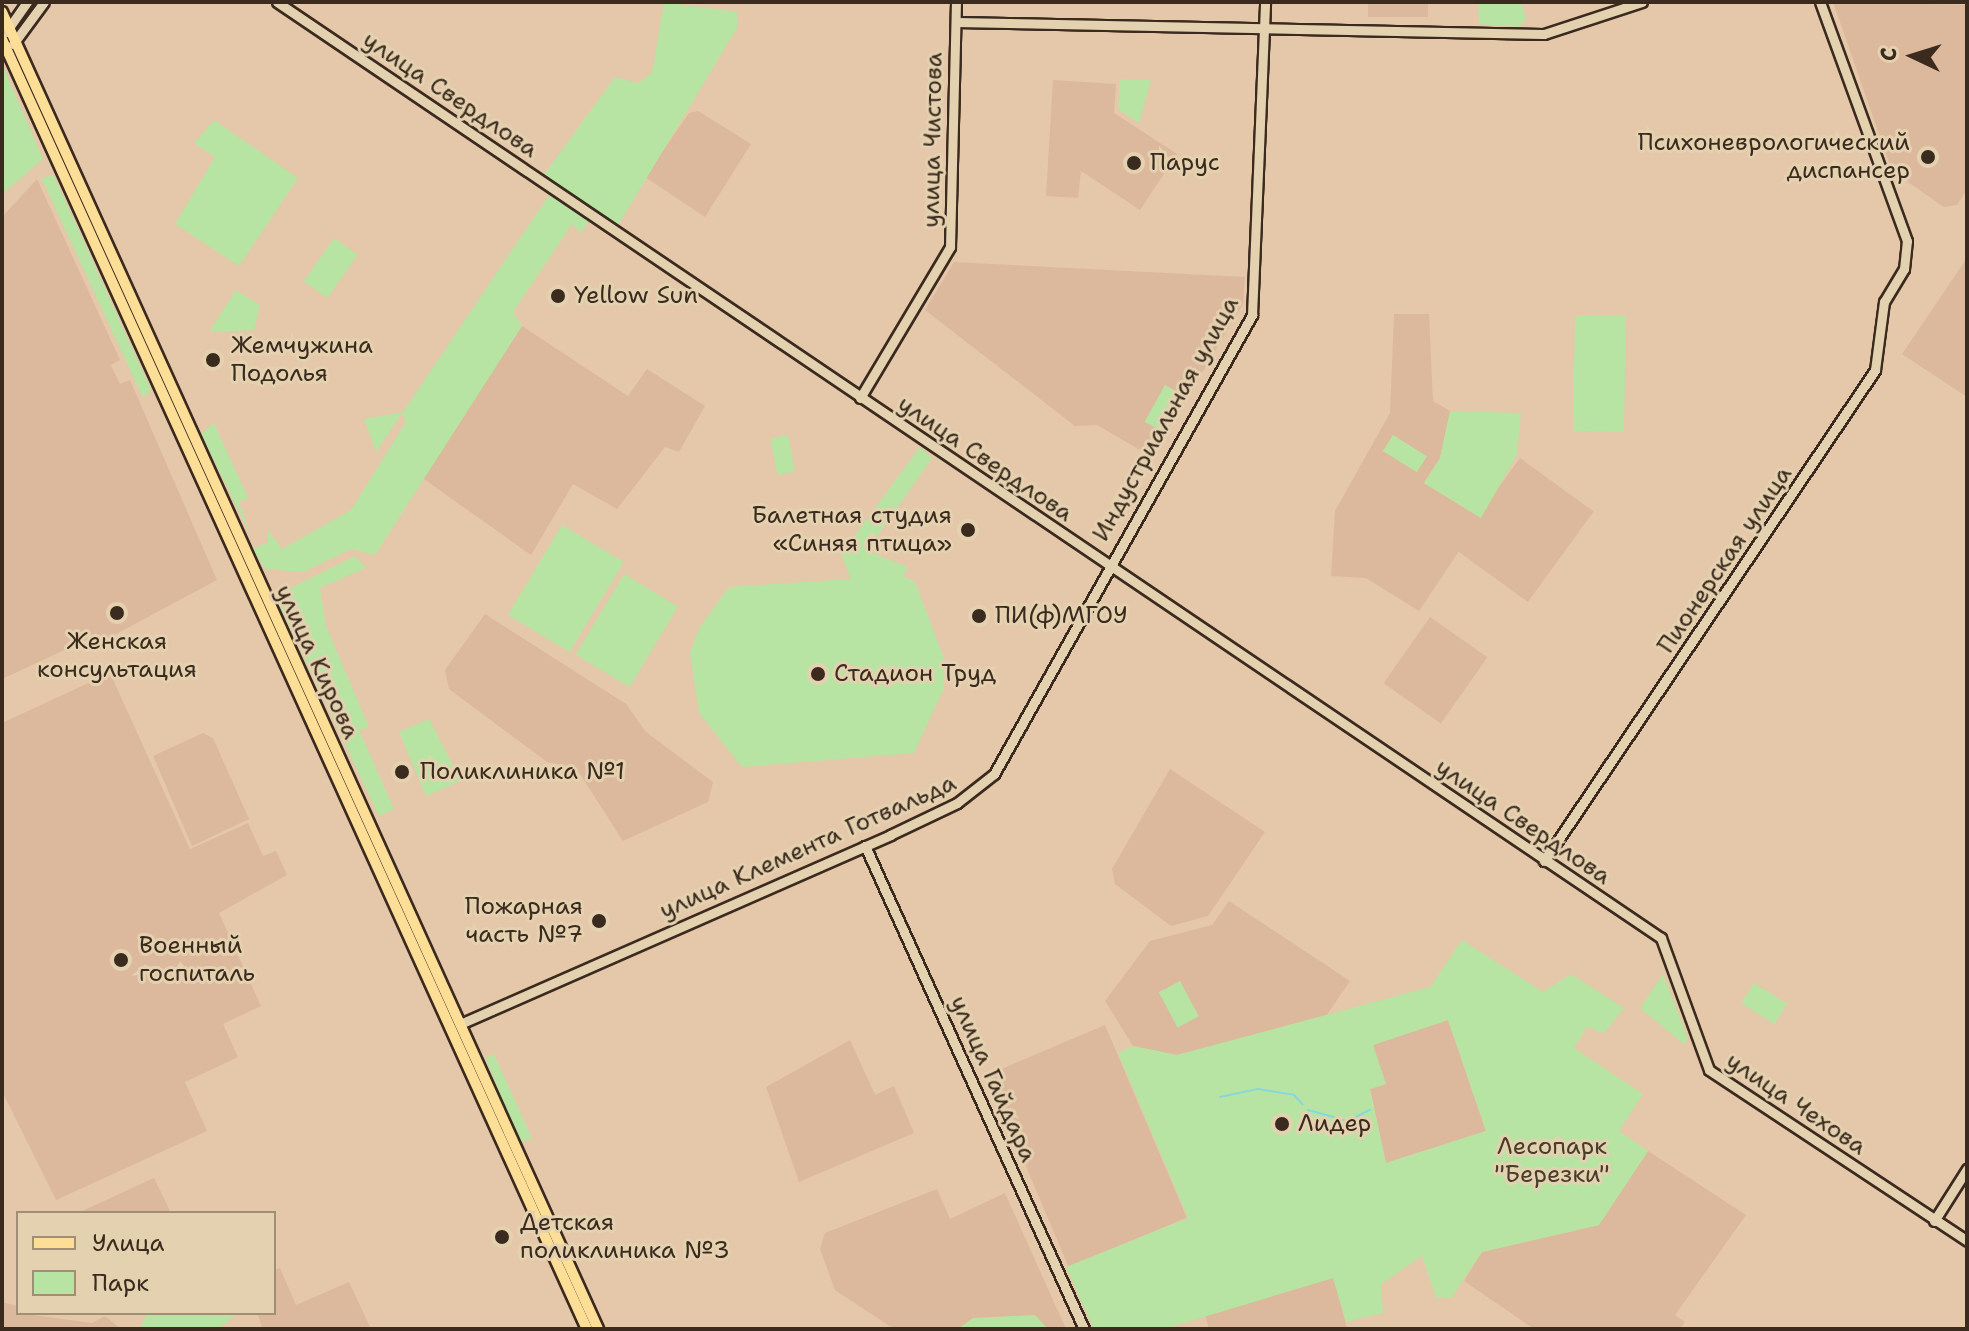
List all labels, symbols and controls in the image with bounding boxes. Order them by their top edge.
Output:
north arrow [1873,16,1953,96]
street label: улица Свердлова [357,26,543,164]
text: С [1874,47,1903,62]
street label: улица Чистова [917,52,949,228]
place label: Психоневрологический диспансер [1638,129,1910,185]
marker: Психоневрологический диспансер [1917,146,1939,168]
place label: Парус [1150,149,1220,177]
marker: Парус [1125,154,1143,172]
place label: Yellow Sun [574,282,698,310]
marker: Yellow Sun [549,287,567,305]
street label: Индустриальная улица [1087,292,1245,546]
place label: Жемчужина Подолья [231,332,373,388]
marker: Жемчужина Подолья [202,349,224,371]
street label: улица Свердлова [892,390,1078,528]
street label: Пионерская улица [1652,461,1798,659]
place label: Балетная студия «Синяя птица» [751,502,952,558]
marker: Балетная студия «Синяя птица» [959,521,977,539]
street label: улица Кирова [269,580,365,744]
marker: Женская консультация [106,602,128,624]
place label: ПИ(ф)МГОУ [995,602,1128,630]
marker: ПИ(ф)МГОУ [970,607,988,625]
place label: Женская консультация [37,628,197,684]
place label: Стадион Труд [834,660,996,688]
marker: Стадион Труд [809,665,827,683]
street label: улица Свердлова [1430,753,1616,891]
place label: Поликлиника №1 [420,758,625,786]
marker: Поликлиника №1 [391,761,413,783]
street label: улица Клемента Готвальда [655,768,961,926]
place label: Пожарная часть №7 [465,893,583,949]
marker: Пожарная часть №7 [590,912,608,930]
place label: Военный госпиталь [139,932,255,988]
marker: Военный госпиталь [110,949,132,971]
street label: улица Гайдара [943,991,1043,1167]
street label: улица Чехова [1720,1047,1872,1161]
place label: Лидер [1298,1110,1371,1138]
marker: Лидер [1273,1115,1291,1133]
park label: Лесопарк "Березки" [1494,1133,1610,1189]
place label: Детская поликлиника №3 [520,1209,730,1265]
legend [16,1211,276,1315]
marker: Детская поликлиника №3 [491,1226,513,1248]
text: Улица [92,1227,165,1259]
text: Парк [92,1267,149,1299]

